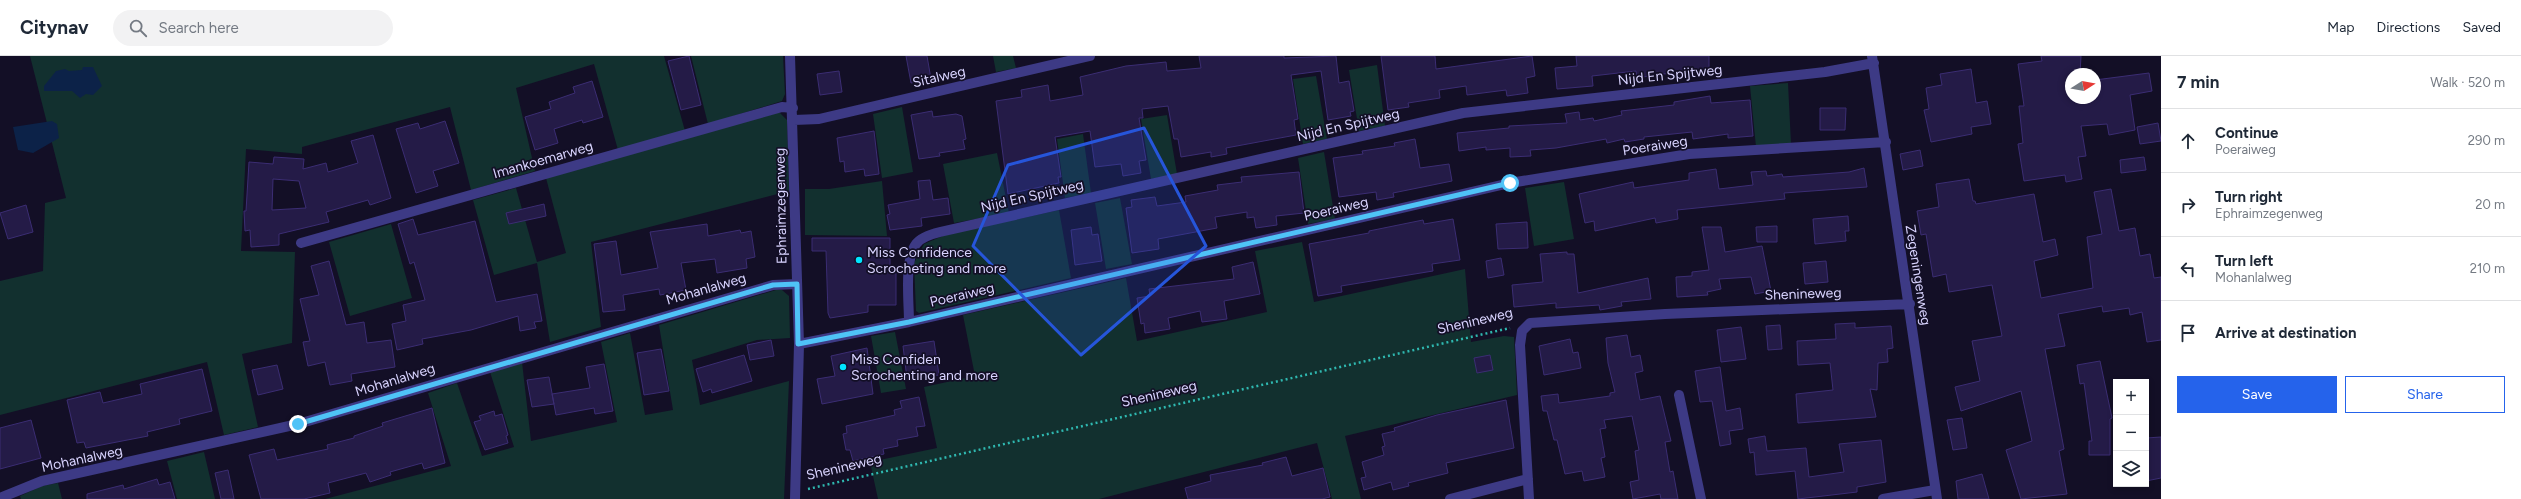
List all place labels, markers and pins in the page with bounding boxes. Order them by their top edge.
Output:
place label: Miss Confidence Scrocheting and more [867,244,1006,277]
marker: Miss Confidence Scrocheting and more [854,255,864,265]
place label: Miss Confiden Scrochenting and more [851,351,998,384]
marker: Miss Confiden Scrochenting and more [838,362,848,372]

